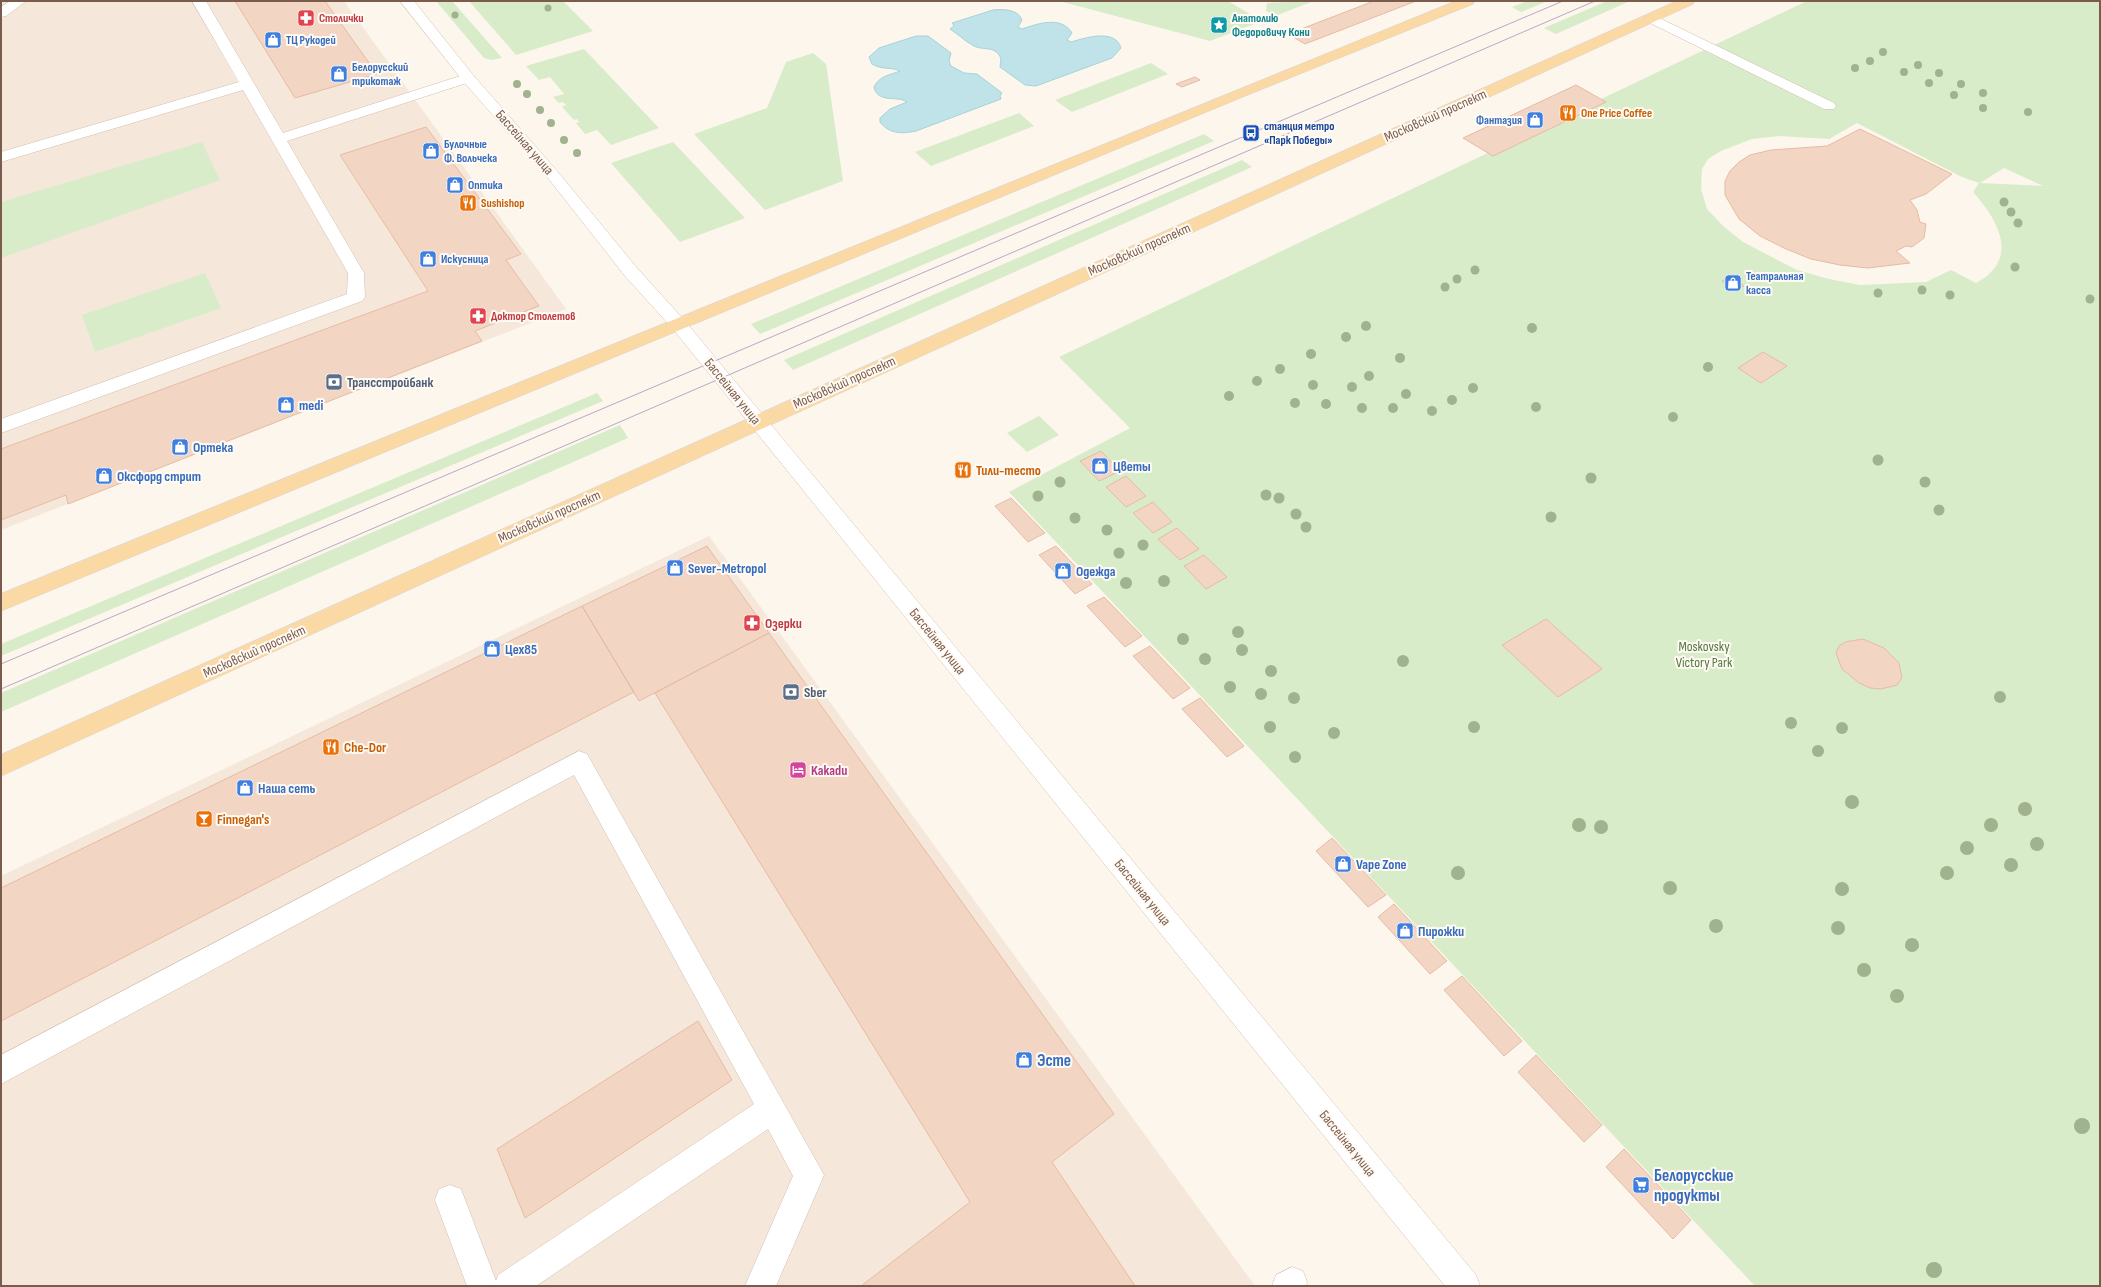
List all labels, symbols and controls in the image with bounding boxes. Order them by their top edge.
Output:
pharmacy icon: Столички [296,8,316,28]
place label: Столички [319,11,364,26]
place label: Анатолию Федоровичу Кони [1231,11,1310,40]
place icon: Анатолию Федоровичу Кони [1209,15,1229,35]
shop icon: ТЦ Рукодей [263,30,283,50]
place label: ТЦ Рукодей [286,33,336,48]
place label: Белорусский трикотаж [352,60,408,89]
shop icon: Белорусский трикотаж [329,64,349,84]
street label: Московский проспект [1381,85,1489,146]
restaurant icon: One Price Coffee [1558,103,1578,123]
street label: Бассейная улица [492,106,557,178]
place label: One Price Coffee [1581,106,1652,121]
shop icon: Фантазия [1525,110,1545,130]
place label: Фантазия [1476,113,1522,128]
place label: станция метро «Парк Победы» [1264,119,1334,148]
bus stop icon: станция метро «Парк Победы» [1241,123,1261,143]
place label: Булочные Ф. Вольчека [444,137,497,166]
shop icon: Булочные Ф. Вольчека [421,141,441,161]
shop icon: Оптика [445,175,465,195]
place label: Оптика [468,178,503,193]
restaurant icon: Sushishop [458,193,478,213]
place label: Sushishop [481,196,524,211]
street label: Московский проспект [1085,219,1193,280]
shop icon: Искусница [418,249,438,269]
place label: Искусница [441,252,488,267]
place label: Театральная касса [1746,269,1803,298]
shop icon: Театральная касса [1723,273,1743,293]
pharmacy icon: Доктор Столетов [468,306,488,326]
place label: Доктор Столетов [491,309,575,324]
street label: Московский проспект [790,352,898,413]
street label: Бассейная улица [701,355,764,428]
bank icon: Трансстройбанк [324,372,344,392]
place label: Трансстройбанк [347,374,433,391]
shop icon: medi [276,395,296,415]
place label: medi [299,397,323,414]
shop icon: Ортека [170,437,190,457]
place label: Ортека [193,439,233,456]
shop icon: Цветы [1090,456,1110,476]
place label: Цветы [1113,458,1151,475]
restaurant icon: Тили-тесто [953,460,973,480]
place label: Тили-тесто [976,462,1041,479]
shop icon: Оксфорд стрит [94,466,114,486]
place label: Оксфорд стрит [117,468,201,485]
street label: Московский проспект [495,486,603,547]
shop icon: Sever-Metropol [665,558,685,578]
place label: Sever-Metropol [688,560,767,577]
shop icon: Одежда [1053,561,1073,581]
place label: Одежда [1076,563,1116,580]
street label: Бассейная улица [906,605,969,678]
pharmacy icon: Озерки [742,613,762,633]
place label: Озерки [765,615,802,632]
street label: Московский проспект [200,621,308,682]
park label: Moskovsky Victory Park [1676,638,1733,671]
shop icon: Цех85 [482,639,502,659]
place label: Цех85 [505,641,537,658]
bank icon: Sber [781,682,801,702]
place label: Sber [804,684,827,701]
restaurant icon: Che-Dor [321,737,341,757]
place label: Che-Dor [344,739,387,756]
hotel icon: Kakadu [788,760,808,780]
place label: Kakadu [811,762,847,779]
shop icon: Наша сеть [235,778,255,798]
place label: Наша сеть [258,780,315,797]
bar icon: Finnegan's [194,809,214,829]
place label: Finnegan's [217,811,269,828]
shop icon: Vape Zone [1333,854,1353,874]
street label: Бассейная улица [1111,856,1174,929]
place label: Vape Zone [1356,856,1407,873]
shop icon: Пирожки [1395,921,1415,941]
place label: Пирожки [1418,923,1464,940]
shop icon: Эсте [1014,1050,1034,1070]
place label: Эсте [1037,1051,1071,1071]
street label: Бассейная улица [1316,1107,1379,1180]
place label: Белорусские продукты [1654,1166,1733,1206]
supermarket icon: Белорусские продукты [1631,1175,1651,1195]

